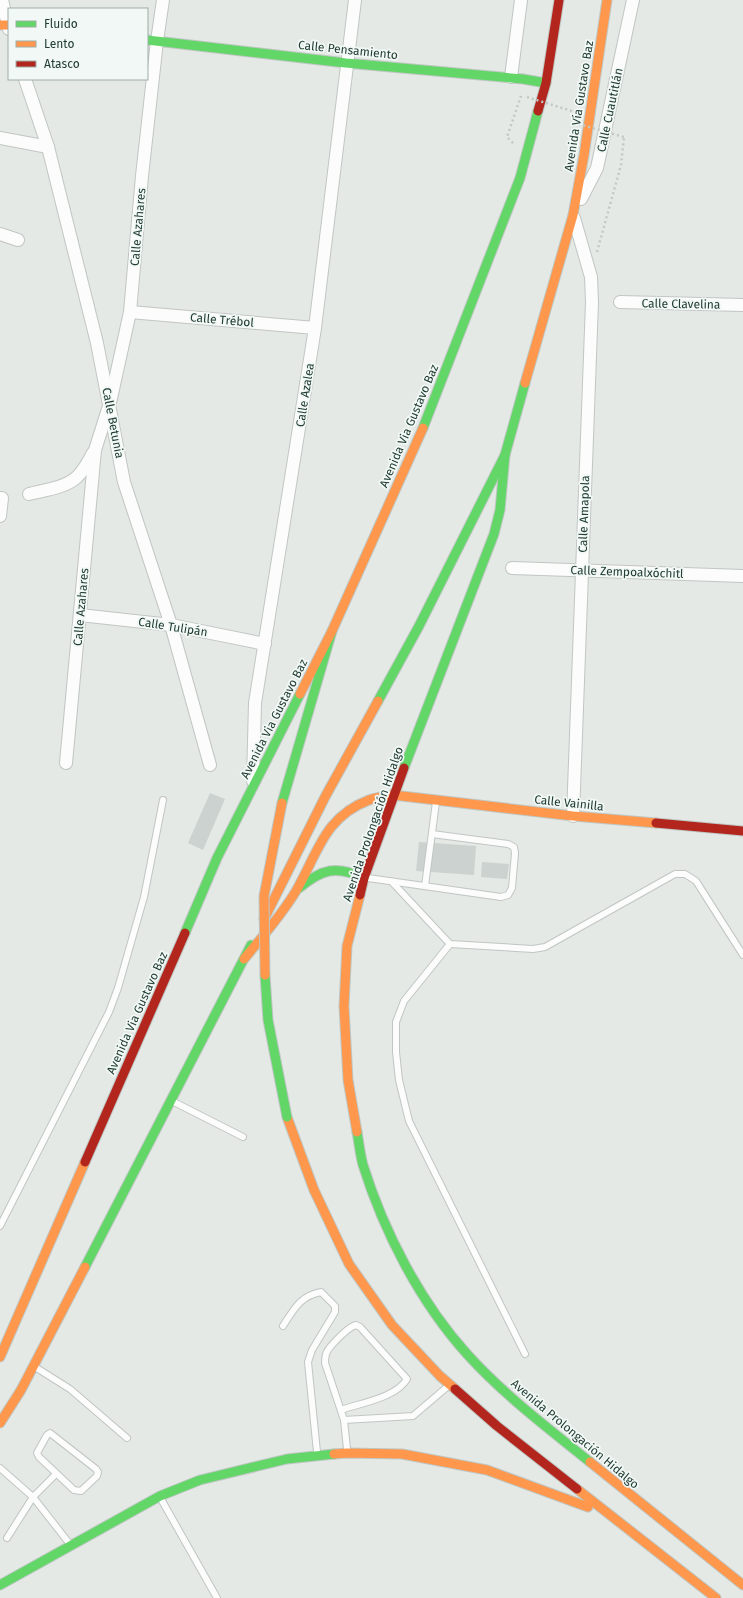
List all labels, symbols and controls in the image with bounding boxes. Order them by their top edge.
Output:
legend [8,8,148,80]
text: Fluido [44,17,78,31]
text: Lento [44,37,74,51]
street label: Calle Pensamiento [297,38,399,62]
street label: Avenida Vía Gustavo Baz [562,40,596,172]
text: Atasco [44,57,80,71]
street label: Calle Cuautitlán [594,67,626,153]
street label: Calle Azahares [128,187,148,267]
street label: Calle Clavelina [641,296,721,312]
street label: Calle Trébol [190,310,255,330]
street label: Calle Azalea [293,362,317,428]
street label: Avenida Via Gustavo Baz [377,362,441,490]
street label: Calle Betunia [99,386,127,460]
street label: Calle Amapola [576,475,592,553]
street label: Calle Zempoalxóchitl [570,563,684,581]
street label: Calle Azahares [71,567,91,647]
street label: Calle Tulipán [137,615,209,639]
street label: Avenida Via Gustavo Baz [238,657,310,781]
street label: Avenida Prolongación Hidalgo [340,745,406,903]
street label: Calle Vainilla [534,792,604,814]
street label: Avenida Via Gustavo Baz [104,950,170,1076]
street label: Avenida Prolongación Hidalgo [508,1376,642,1492]

